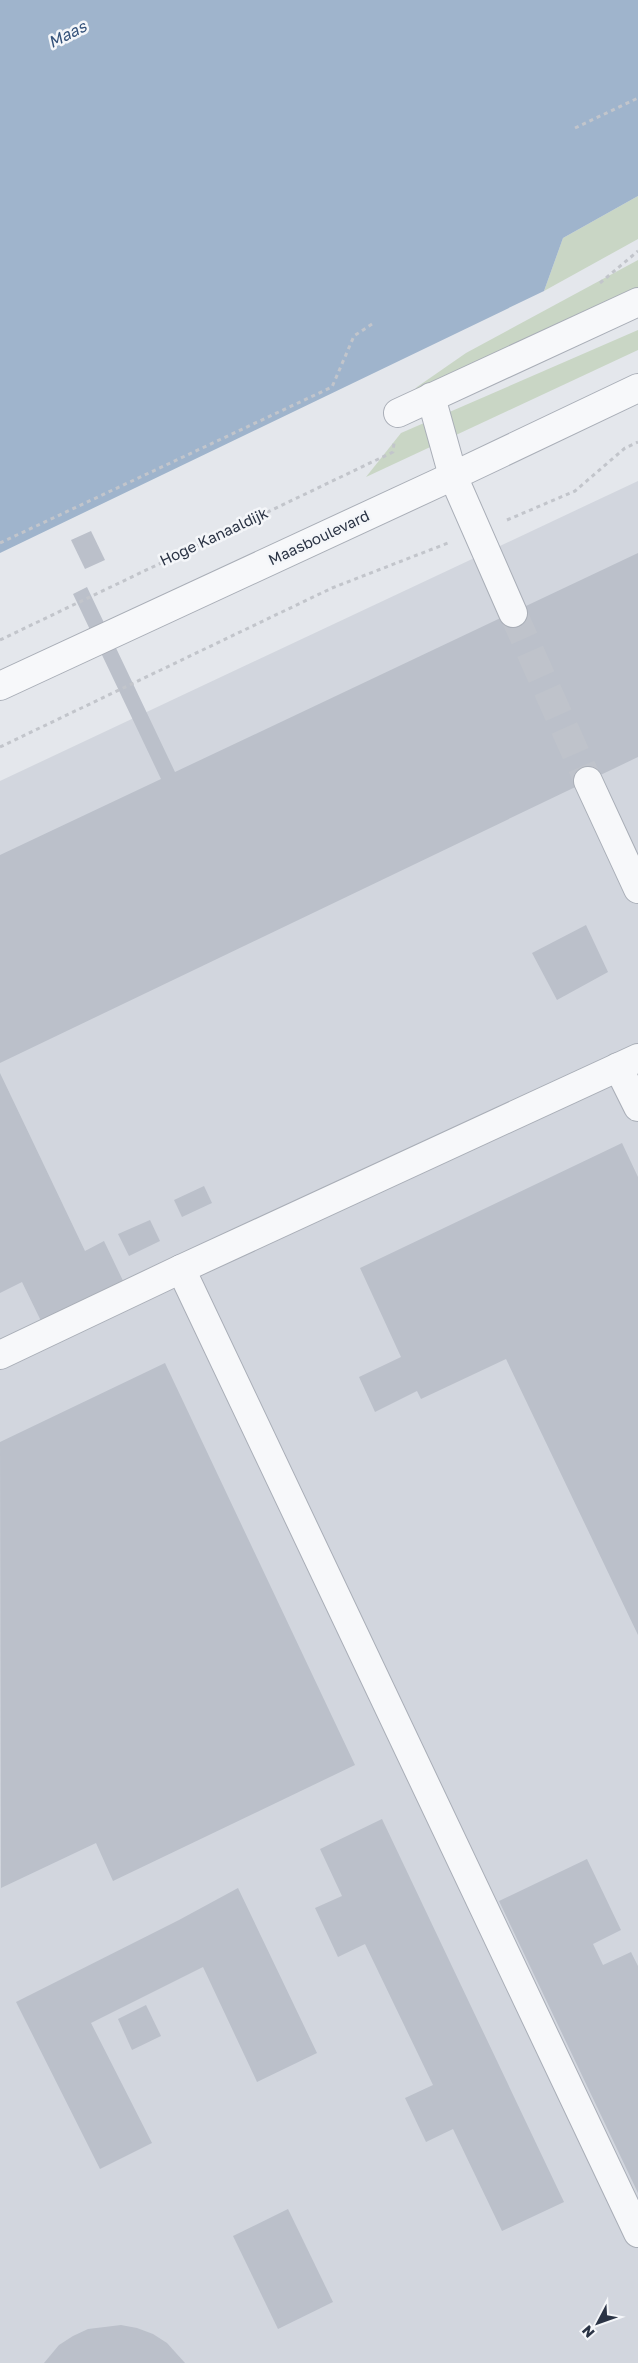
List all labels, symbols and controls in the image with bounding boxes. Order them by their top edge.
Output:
water label: Maas [44,15,91,52]
street label: Hoge Kanaaldijk [157,503,271,569]
street label: Maasboulevard [265,506,372,568]
north arrow [573,2298,623,2348]
text: N [578,2322,598,2341]

